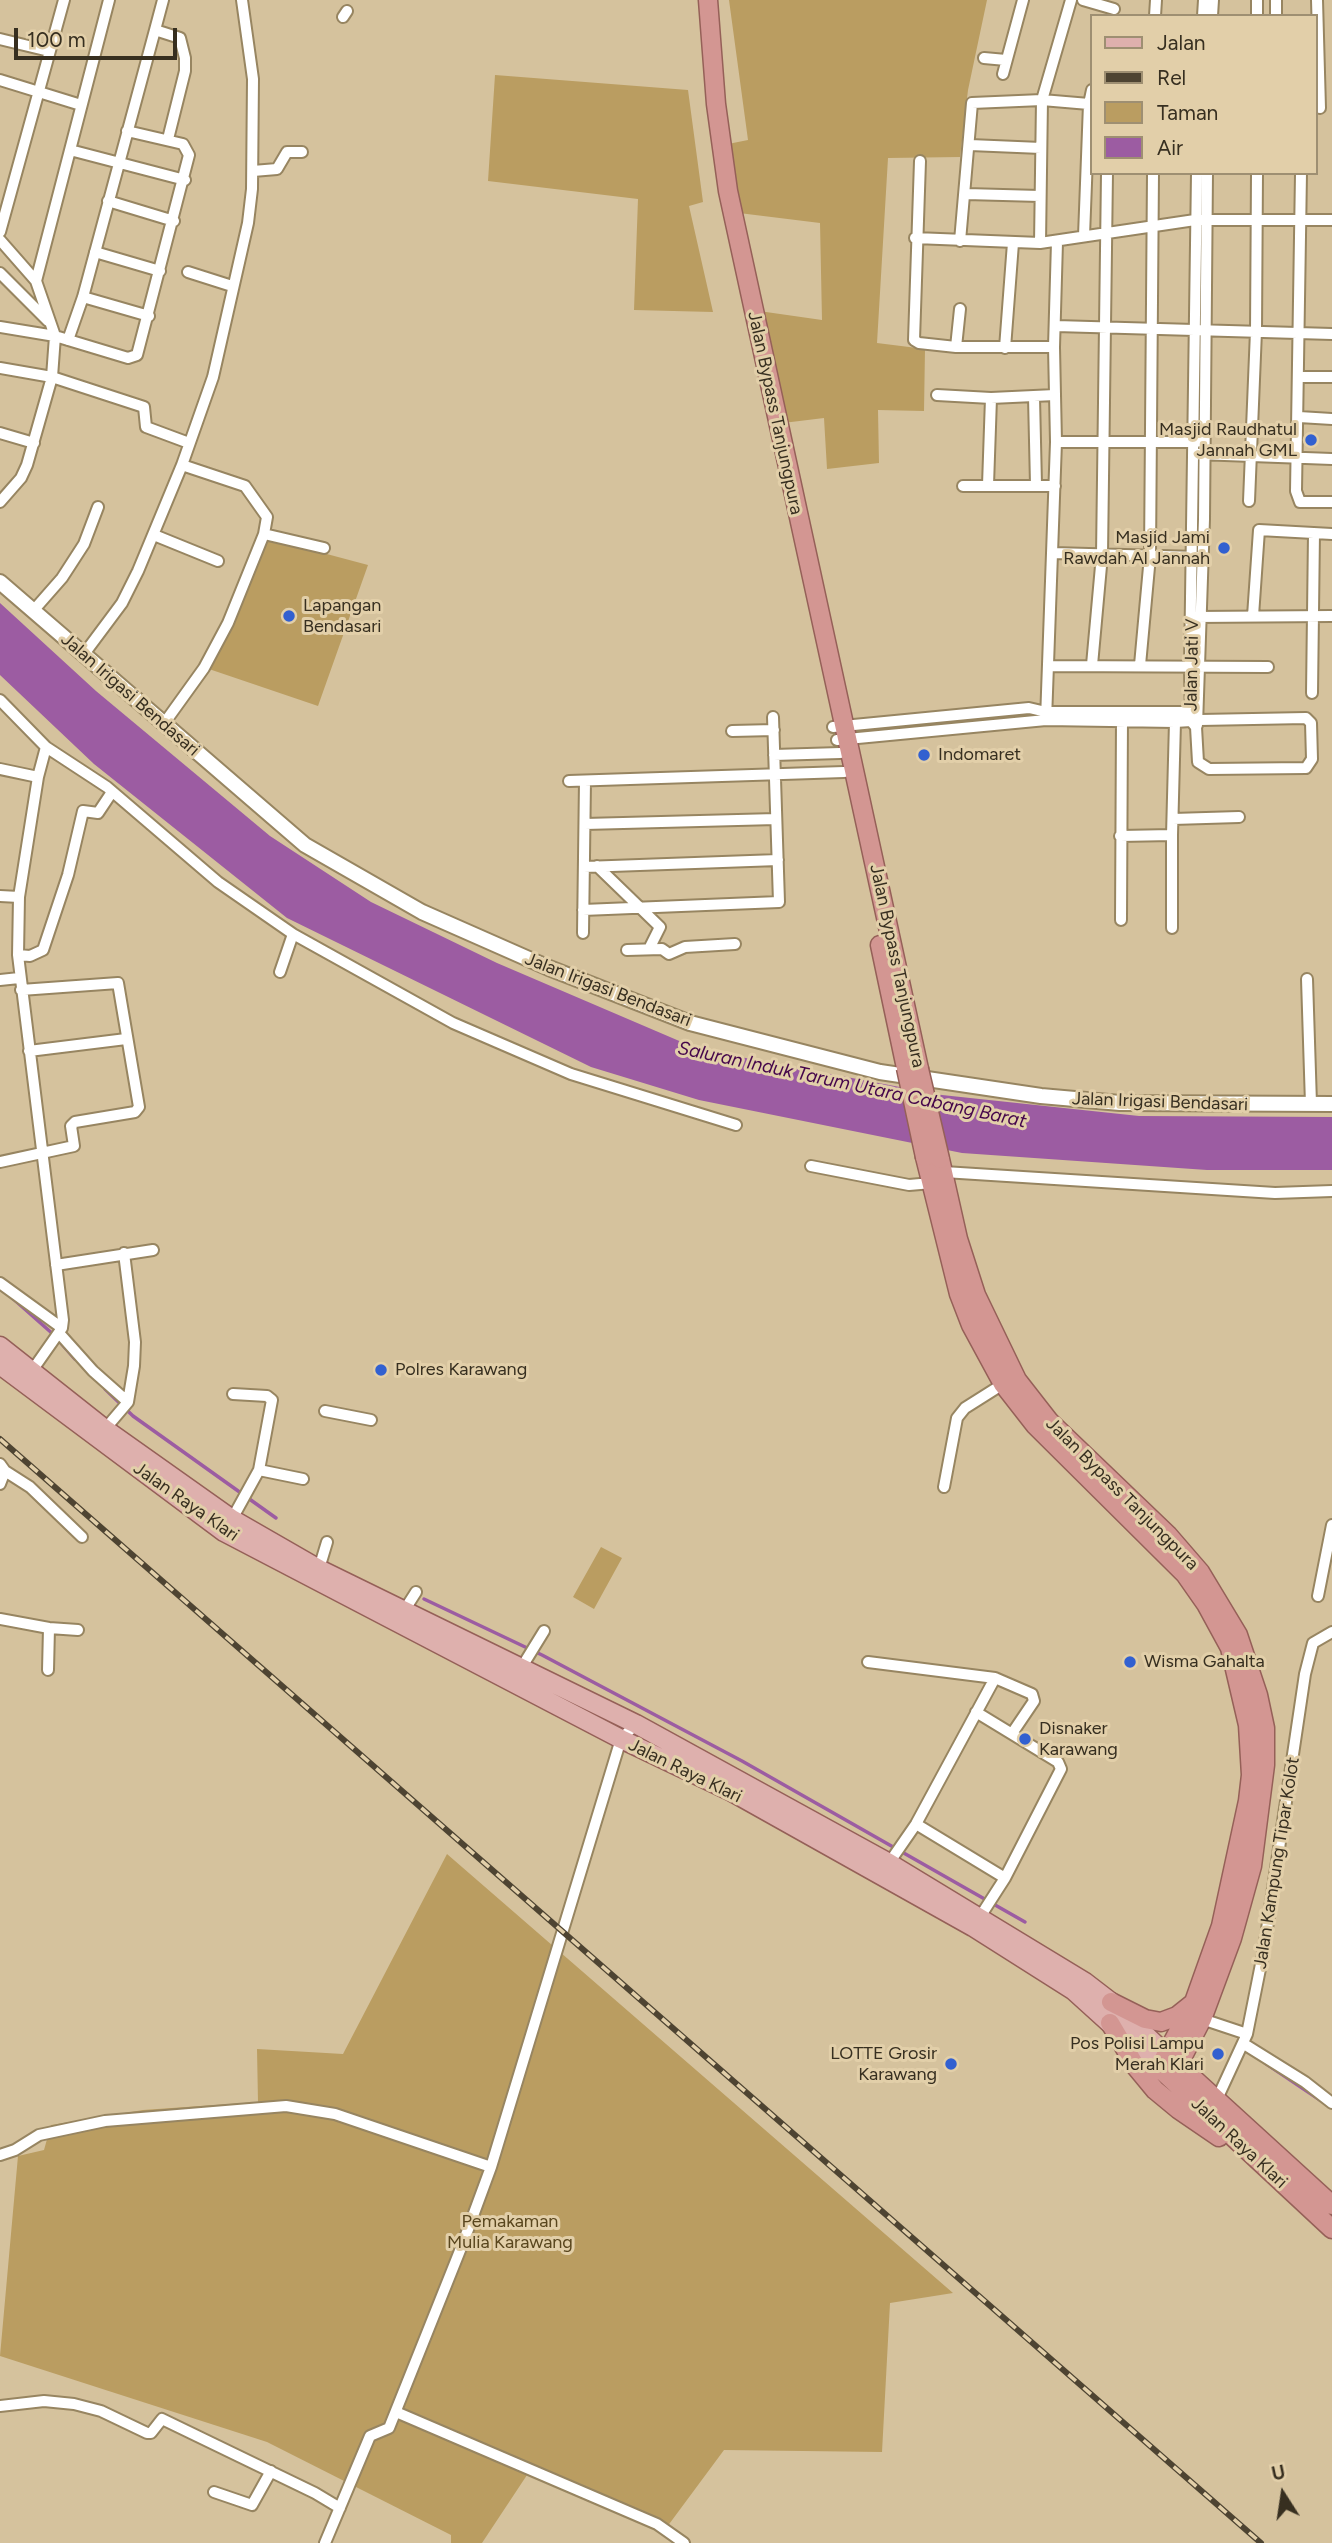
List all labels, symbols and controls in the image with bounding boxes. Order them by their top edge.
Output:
scale bar [18,14,180,58]
legend [1090,14,1318,175]
text: 100 m [27,27,86,52]
text: Jalan [1157,30,1206,55]
text: Rel [1157,65,1186,90]
text: Taman [1157,100,1218,125]
text: Air [1157,135,1183,160]
street label: Jalan Bypass Tanjungpura [743,309,807,517]
place label: Masjid Raudhatul Jannah GML [1159,419,1297,462]
marker: Masjid Raudhatul Jannah GML [1303,432,1319,448]
place label: Masjid Jami Rawdah Al Jannah [1063,527,1210,570]
marker: Masjid Jami Rawdah Al Jannah [1216,540,1232,556]
place label: Lapangan Bendasari [303,595,381,638]
marker: Lapangan Bendasari [281,608,297,624]
street label: Jalan Jati V [1180,619,1204,711]
street label: Jalan Irigasi Bendasari [56,629,204,761]
place label: Indomaret [938,744,1021,766]
marker: Indomaret [916,747,932,763]
street label: Jalan Bypass Tanjungpura [865,862,929,1070]
street label: Jalan Irigasi Bendasari [522,948,694,1032]
water label: Saluran Induk Tarum Utara Cabang Barat [676,1037,1028,1133]
street label: Jalan Irigasi Bendasari [1071,1088,1249,1116]
place label: Polres Karawang [395,1359,527,1381]
marker: Polres Karawang [373,1362,389,1378]
street label: Jalan Bypass Tanjungpura [1041,1413,1203,1575]
street label: Jalan Raya Klari [129,1458,243,1546]
place label: Wisma Gahalta [1144,1651,1265,1673]
marker: Wisma Gahalta [1122,1654,1138,1670]
place label: Disnaker Karawang [1039,1718,1118,1760]
marker: Disnaker Karawang [1017,1731,1033,1747]
street label: Jalan Raya Klari [625,1734,745,1808]
street label: Jalan Kampung Tipar Kolot [1250,1756,1304,1970]
place label: Pos Polisi Lampu Merah Klari [1070,2033,1204,2076]
place label: LOTTE Grosir Karawang [830,2043,937,2086]
marker: Pos Polisi Lampu Merah Klari [1210,2046,1226,2062]
marker: LOTTE Grosir Karawang [943,2056,959,2072]
street label: Jalan Raya Klari [1186,2093,1292,2193]
park label: Pemakaman Mulia Karawang [447,2211,573,2254]
north arrow [1248,2459,1318,2529]
text: U [1270,2460,1287,2486]

